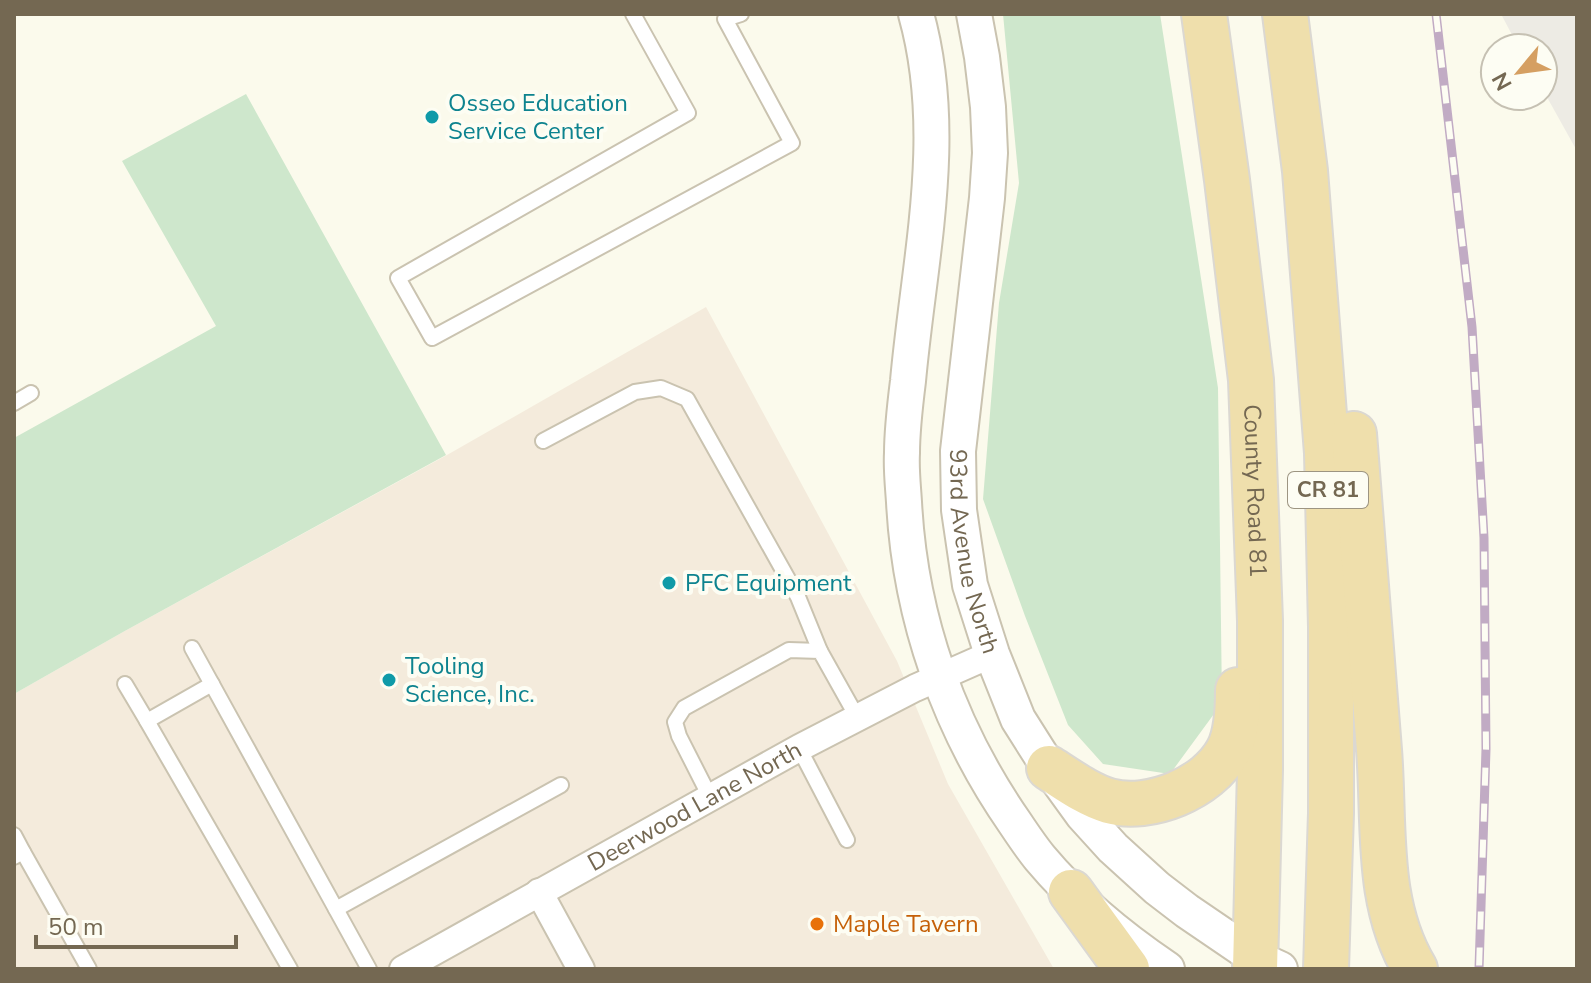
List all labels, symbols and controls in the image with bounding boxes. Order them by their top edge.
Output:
north arrow [1479,32,1559,112]
text: N [1485,67,1519,96]
place label: Osseo Education Service Center [448,87,628,147]
marker: Osseo Education Service Center [423,108,441,126]
street label: County Road 81 [1236,403,1274,578]
street label: 93rd Avenue North [942,449,1007,658]
road number: CR 81 [1288,472,1368,508]
place label: PFC Equipment [685,567,852,599]
marker: PFC Equipment [660,574,678,592]
place label: Tooling Science, Inc. [405,650,535,710]
marker: Tooling Science, Inc. [380,671,398,689]
street label: Deerwood Lane North [582,734,807,879]
scale bar [36,899,236,949]
place label: Maple Tavern [833,908,979,940]
text: 50 m [48,911,104,943]
marker: Maple Tavern [808,915,826,933]

